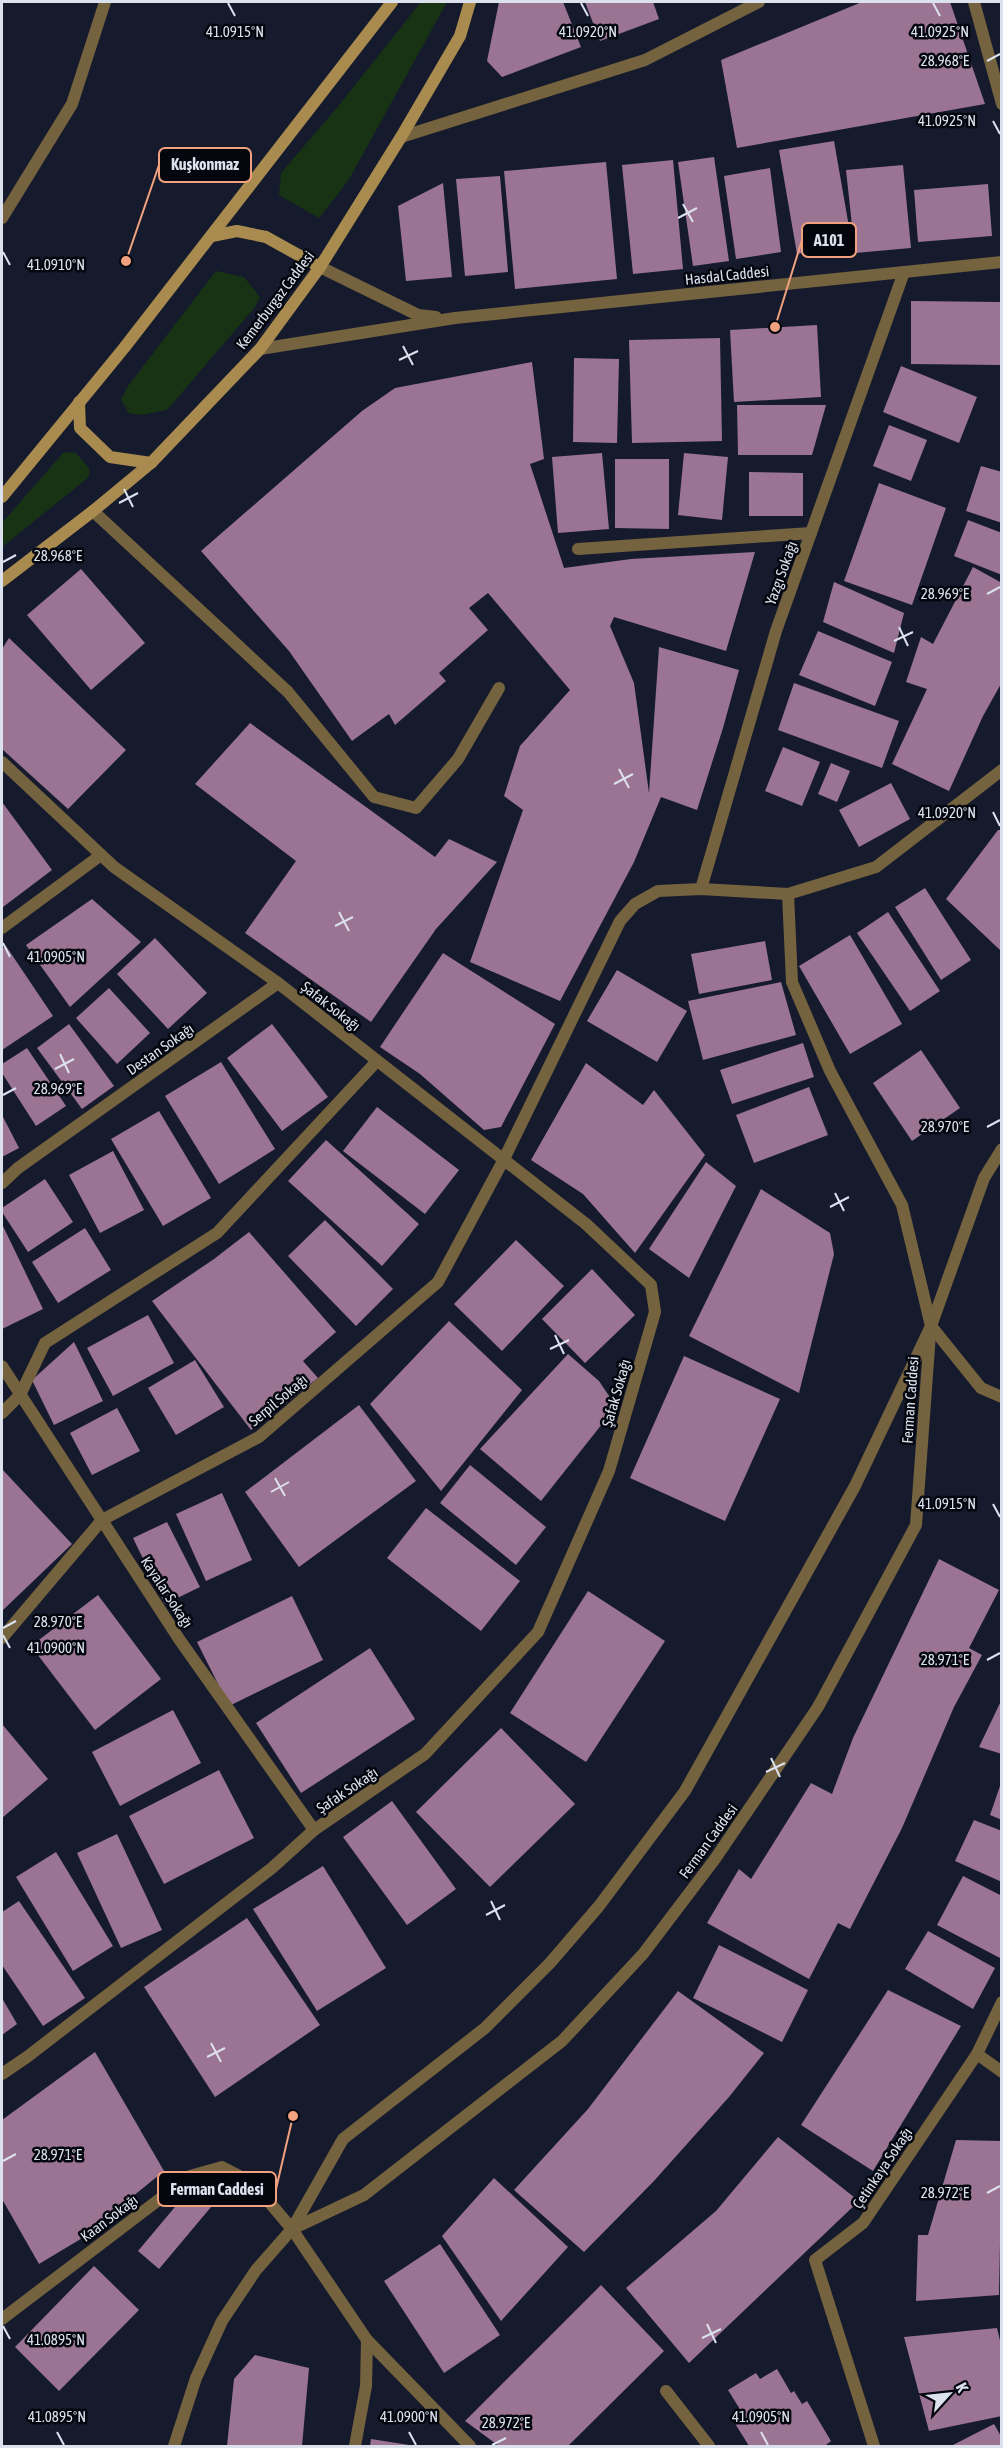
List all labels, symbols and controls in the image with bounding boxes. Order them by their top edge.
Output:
text: 41.0915°N [206,23,264,40]
text: 41.0920°N [559,23,617,40]
text: 41.0925°N [911,23,969,40]
text: 28.968°E [921,52,970,69]
text: 41.0925°N [918,112,976,129]
callout: Kuşkonmaz [159,148,251,182]
text: Kuşkonmaz [171,155,239,173]
callout: A101 [802,223,856,257]
text: A101 [813,231,845,249]
street label: Kemerburgaz Caddesi [233,248,317,352]
text: 41.0910°N [27,256,85,273]
street label: Hasdal Caddesi [684,262,770,288]
street label: Yazgı Sokağı [762,539,800,607]
text: 28.968°E [34,547,83,564]
text: 28.969°E [921,585,970,602]
text: 41.0920°N [918,804,976,821]
text: 41.0905°N [27,948,85,965]
street label: Şafak Sokağı [298,978,364,1034]
street label: Destan Sokağı [123,1020,197,1078]
text: 28.969°E [34,1080,83,1097]
text: 28.970°E [921,1118,970,1135]
street label: Ferman Caddesi [898,1356,922,1444]
street label: Şafak Sokağı [598,1357,634,1429]
street label: Serpil Sokağı [245,1371,311,1429]
text: 41.0915°N [918,1495,976,1512]
street label: Kayalar Sokağı [138,1553,196,1631]
text: 28.970°E [34,1613,83,1630]
text: 41.0900°N [27,1639,85,1656]
text: 28.971°E [921,1651,970,1668]
street label: Şafak Sokağı [313,1763,381,1817]
street label: Ferman Caddesi [675,1801,741,1881]
street label: Çetinkaya Sokağı [849,2124,915,2212]
text: 28.971°E [34,2146,83,2163]
callout: Ferman Caddesi [158,2172,276,2206]
text: Ferman Caddesi [170,2180,264,2198]
text: 28.972°E [921,2184,970,2201]
street label: Kaan Sokağı [77,2191,141,2245]
text: 41.0895°N [27,2331,85,2348]
north arrow [919,2364,979,2424]
text: K [953,2380,972,2395]
text: 41.0895°N [28,2408,86,2425]
text: 41.0900°N [380,2408,438,2425]
text: 41.0905°N [732,2408,790,2425]
text: 28.972°E [482,2414,531,2431]

